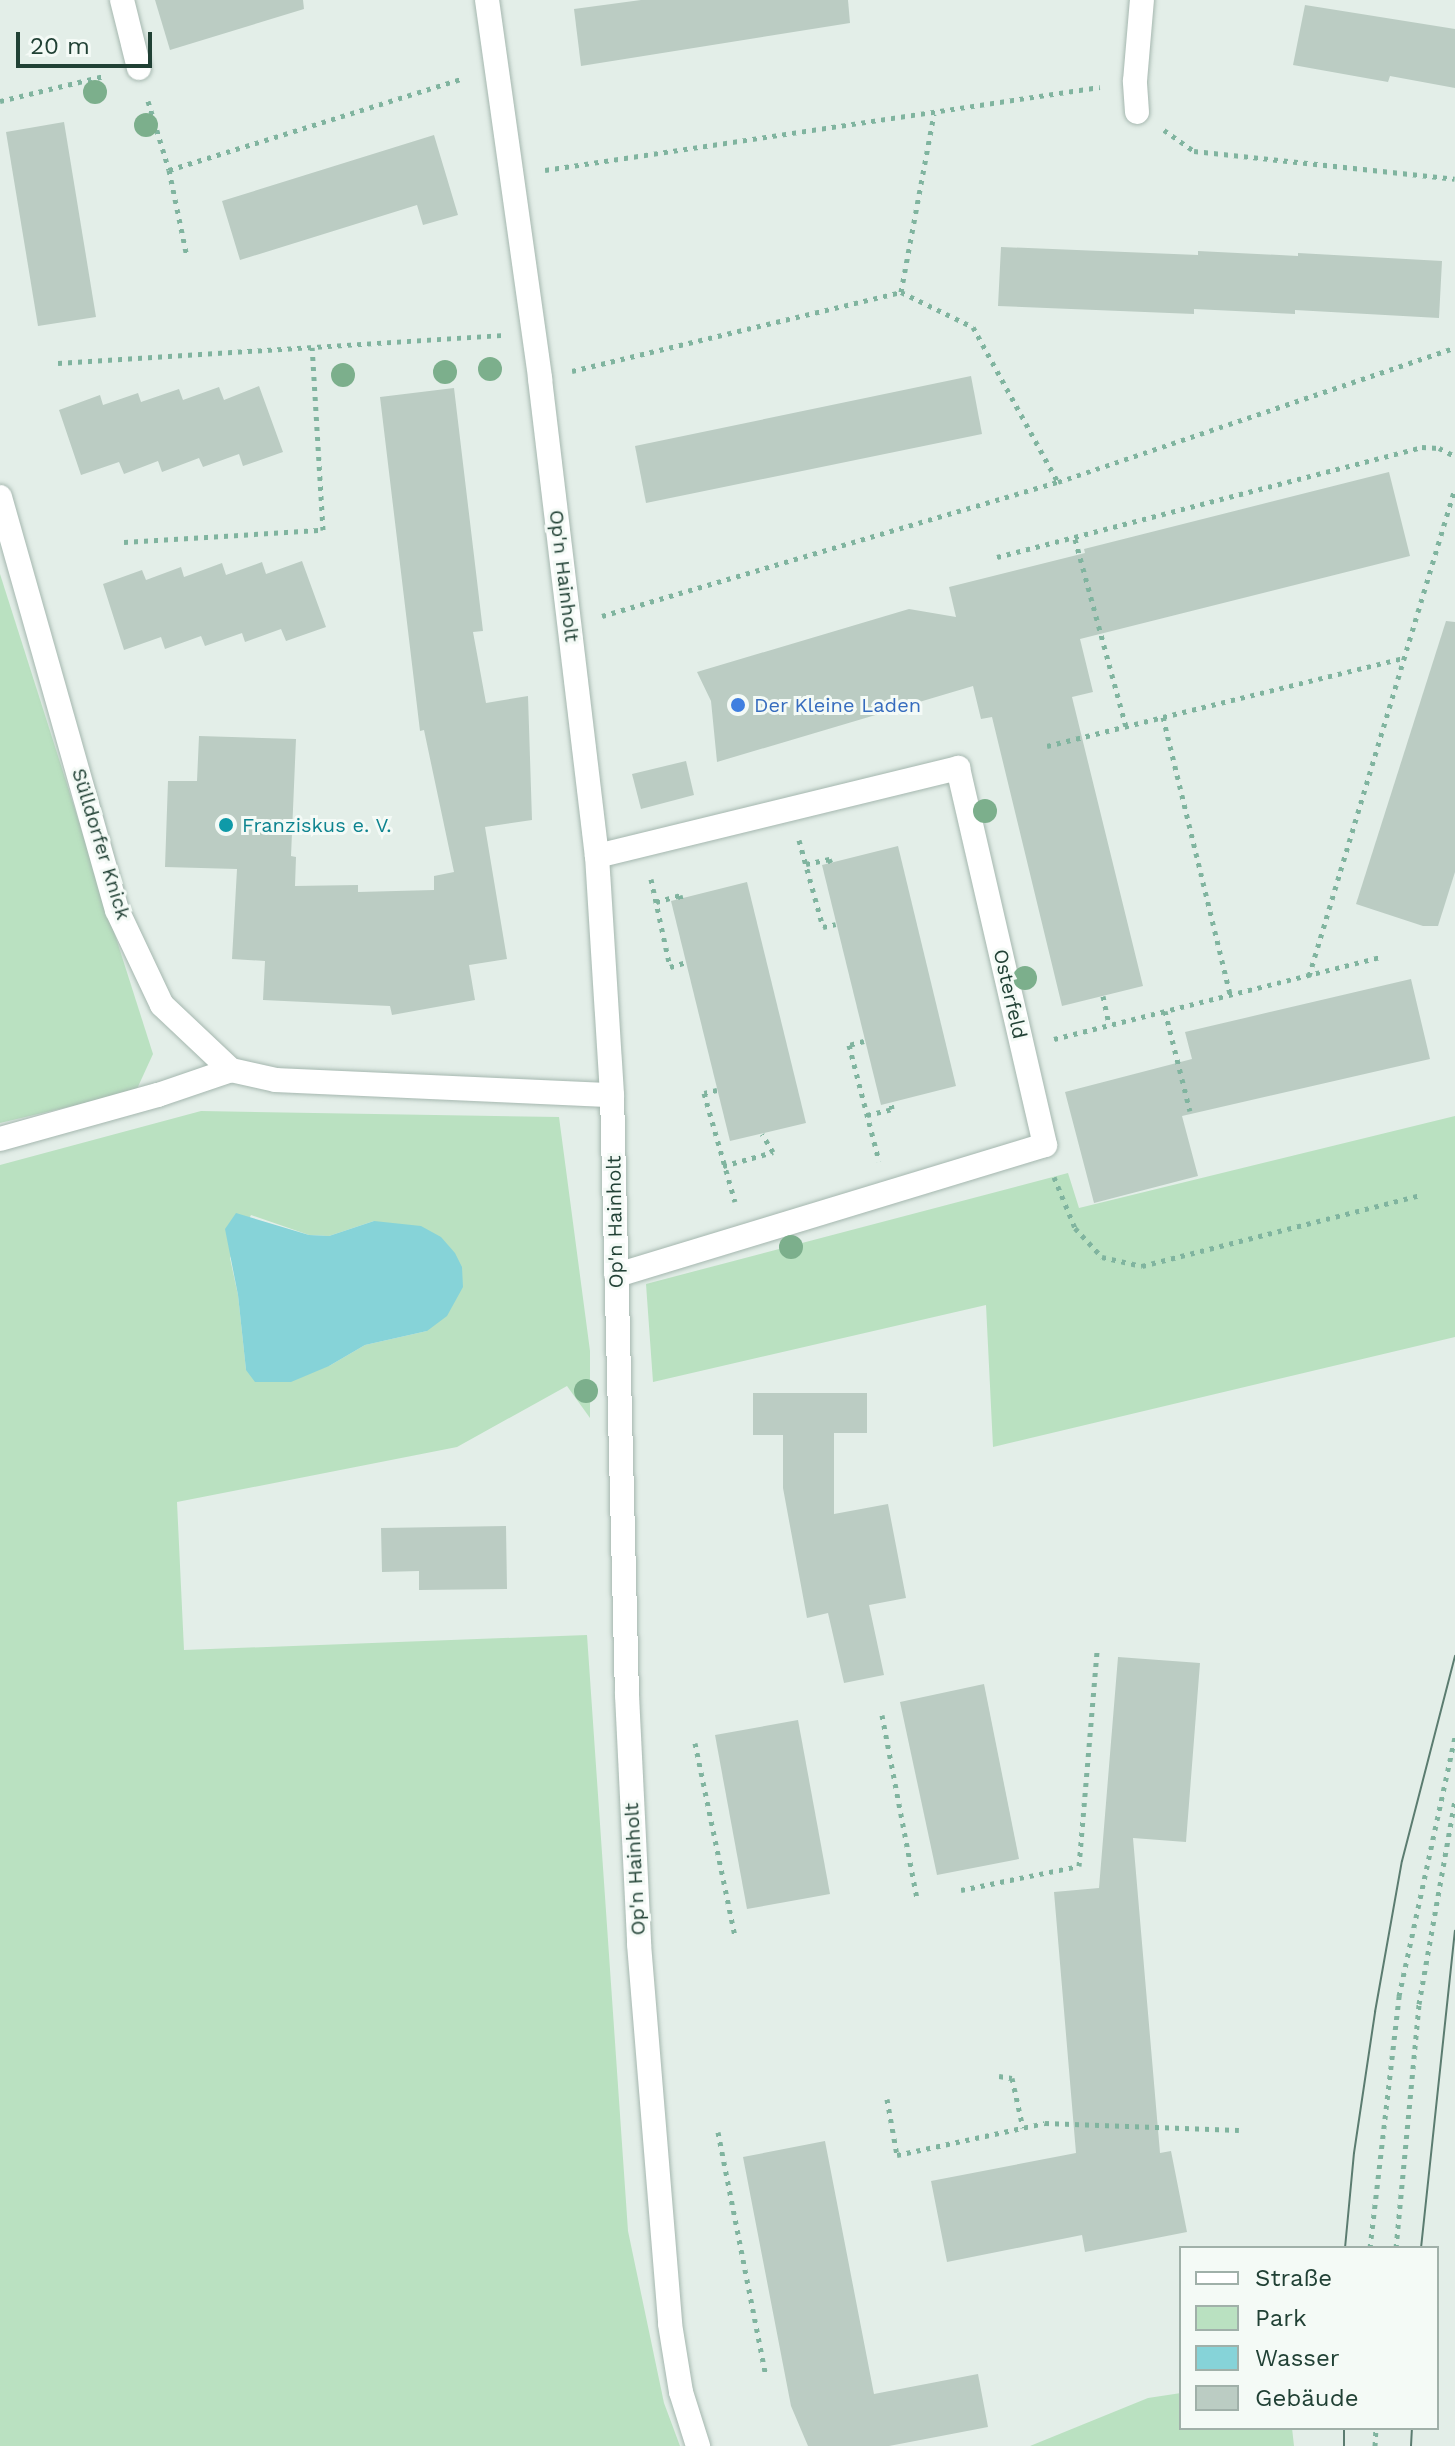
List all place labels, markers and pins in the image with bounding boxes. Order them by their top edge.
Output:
place label: Der Kleine Laden [754,693,922,717]
marker: Der Kleine Laden [729,696,747,714]
place label: Franziskus e. V. [242,813,392,837]
marker: Franziskus e. V. [217,816,235,834]

